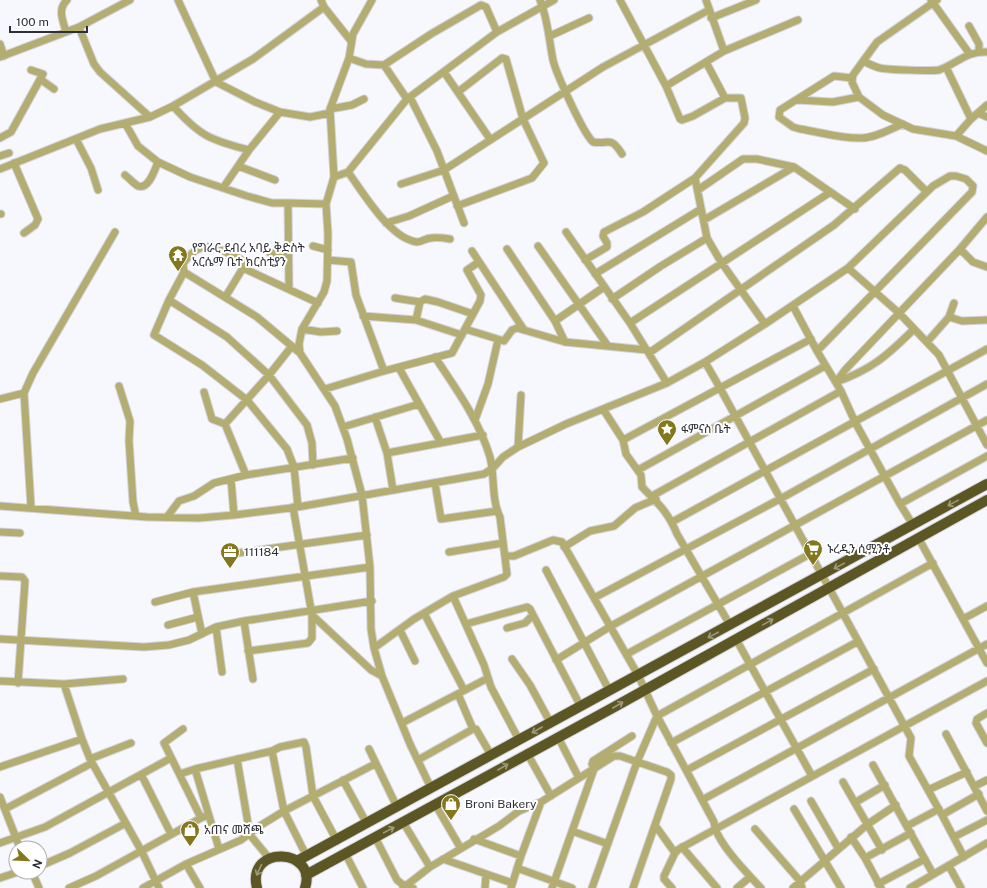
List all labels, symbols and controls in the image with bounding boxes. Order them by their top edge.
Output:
scale bar [10,8,87,34]
text: 100 m [16,15,49,29]
place label: የግራር ደብረ አባይ ቅድስት አርሴማ ቤተ ክርስቲያን [192,241,306,269]
temple icon: የግራር ደብረ አባይ ቅድስት አርሴማ ቤተ ክርስቲያን [167,244,189,272]
place icon: ፋምናስ ቤት [656,418,678,446]
place label: ፋምናስ ቤት [681,422,732,436]
one-way arrow [947,499,959,507]
supermarket icon: ኑረዲን ሲሚንቶ [802,538,824,566]
office icon: 111184 [219,541,241,569]
place label: ኑረዲን ሲሚንቶ [827,542,891,556]
place label: 111184 [244,545,279,559]
one-way arrow [833,562,845,570]
one-way arrow [762,617,774,625]
one-way arrow [707,631,719,639]
one-way arrow [612,701,624,709]
one-way arrow [531,726,543,734]
one-way arrow [497,762,509,770]
shop icon: Broni Bakery [440,793,462,821]
place label: Broni Bakery [465,797,537,811]
shop icon: አጠና መሸጫ [179,819,201,847]
place label: አጠና መሸጫ [204,823,264,837]
one-way arrow [383,825,395,833]
north arrow [8,840,48,880]
text: N [30,858,44,870]
one-way arrow [255,864,262,876]

